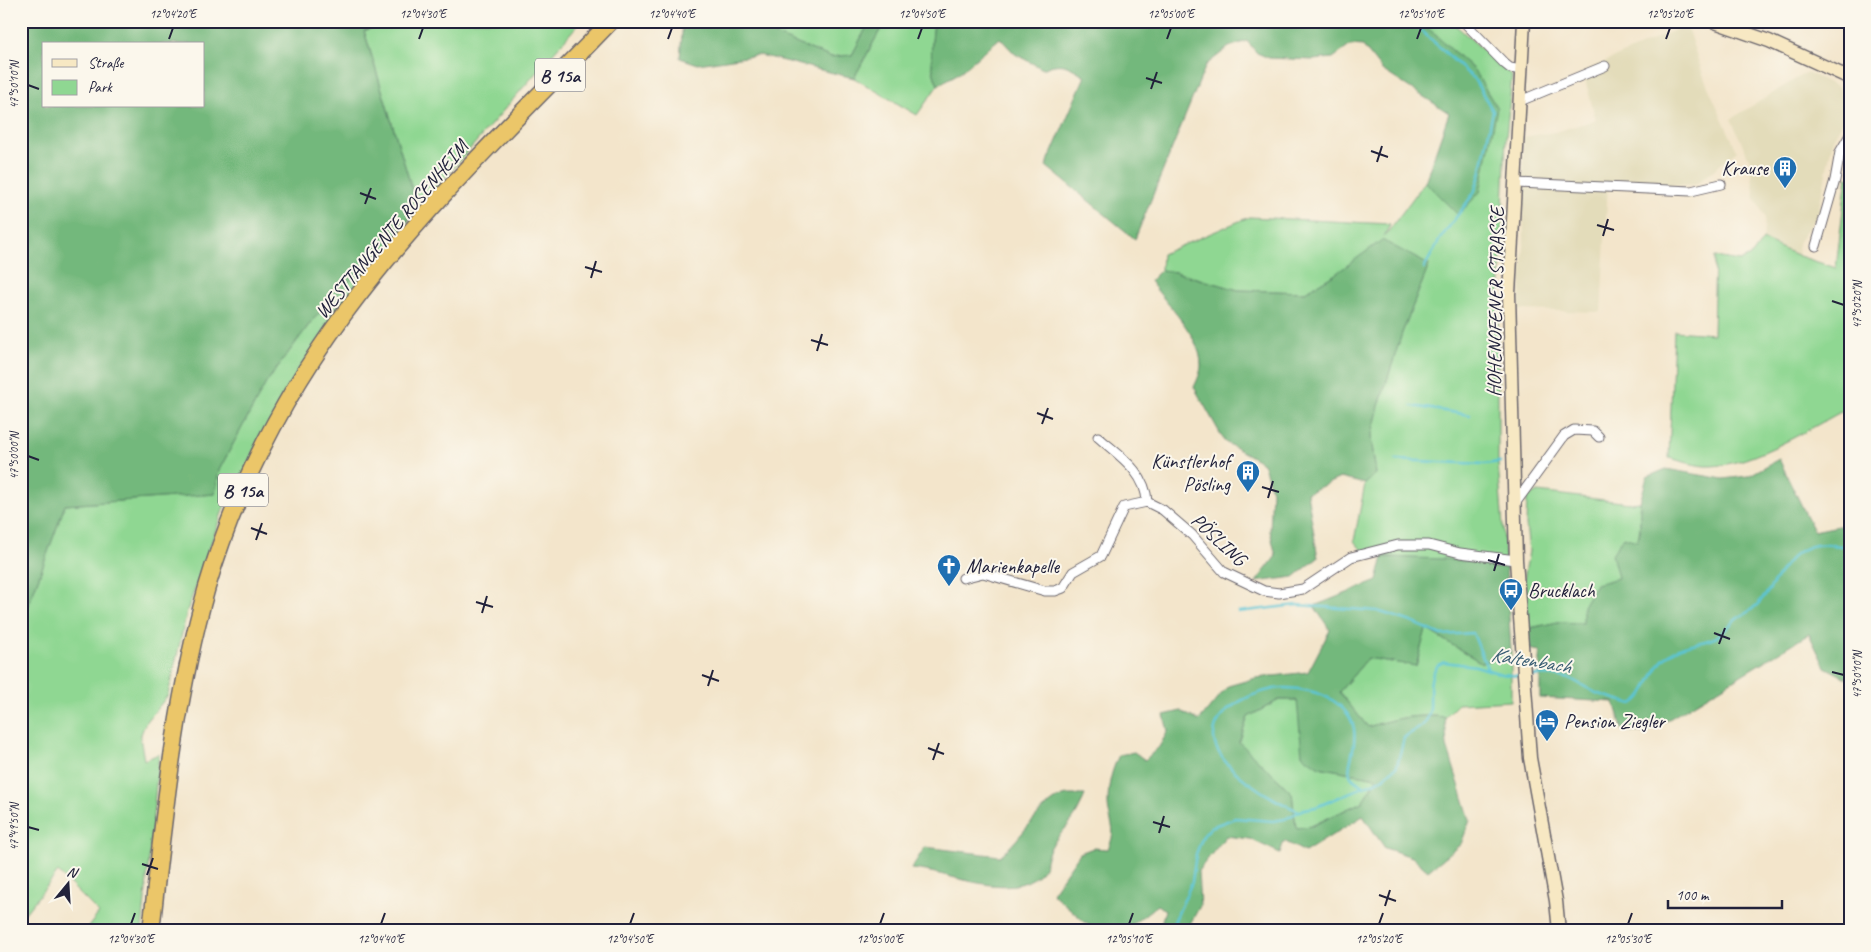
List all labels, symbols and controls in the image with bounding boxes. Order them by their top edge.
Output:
text: 12°04'20"E [150,6,198,22]
text: 12°04'30"E [400,6,448,22]
text: 12°04'40"E [649,6,697,22]
text: 12°04'50"E [899,6,947,22]
text: 12°05'00"E [1148,6,1196,22]
text: 12°05'10"E [1398,6,1446,22]
text: 12°05'20"E [1647,6,1695,22]
legend [42,42,205,108]
text: Straße [88,54,124,73]
road number: B 15a [535,58,585,92]
text: 47°50'10"N [6,60,22,109]
text: Park [88,78,113,97]
street label: WESTTANGENTE ROSENHEIM [309,134,474,324]
building icon: Krause [1772,155,1798,189]
place label: Krause [1721,156,1769,181]
street label: HOHENOFENER STRASSE [1481,205,1510,397]
text: 47°50'20"N [1849,280,1865,329]
text: 47°50'00"N [6,431,22,480]
place label: Künstlerhof Pösling [1151,449,1234,497]
building icon: Künstlerhof Pösling [1235,459,1261,493]
road number: B 15a [218,474,268,506]
street label: PÖSLING [1186,508,1253,573]
church icon: Marienkapelle [936,553,962,587]
place label: Marienkapelle [966,554,1060,579]
bus stop icon: Brucklach [1498,577,1524,611]
place label: Brucklach [1528,578,1596,603]
water label: Kaltenbach [1489,641,1574,679]
text: 47°50'10"N [1849,650,1865,699]
hotel icon: Pension Ziegler [1534,708,1560,742]
place label: Pension Ziegler [1564,709,1666,734]
text: 47°49'50"N [6,802,22,851]
north arrow [42,860,92,910]
text: N [65,863,81,882]
scale bar [1668,877,1782,909]
text: 100 m [1676,886,1710,905]
text: 12°04'30"E [108,931,156,947]
text: 12°04'40"E [358,931,406,947]
text: 12°04'50"E [607,931,655,947]
text: 12°05'00"E [857,931,905,947]
text: 12°05'10"E [1106,931,1154,947]
text: 12°05'20"E [1356,931,1404,947]
text: 12°05'30"E [1605,931,1653,947]

